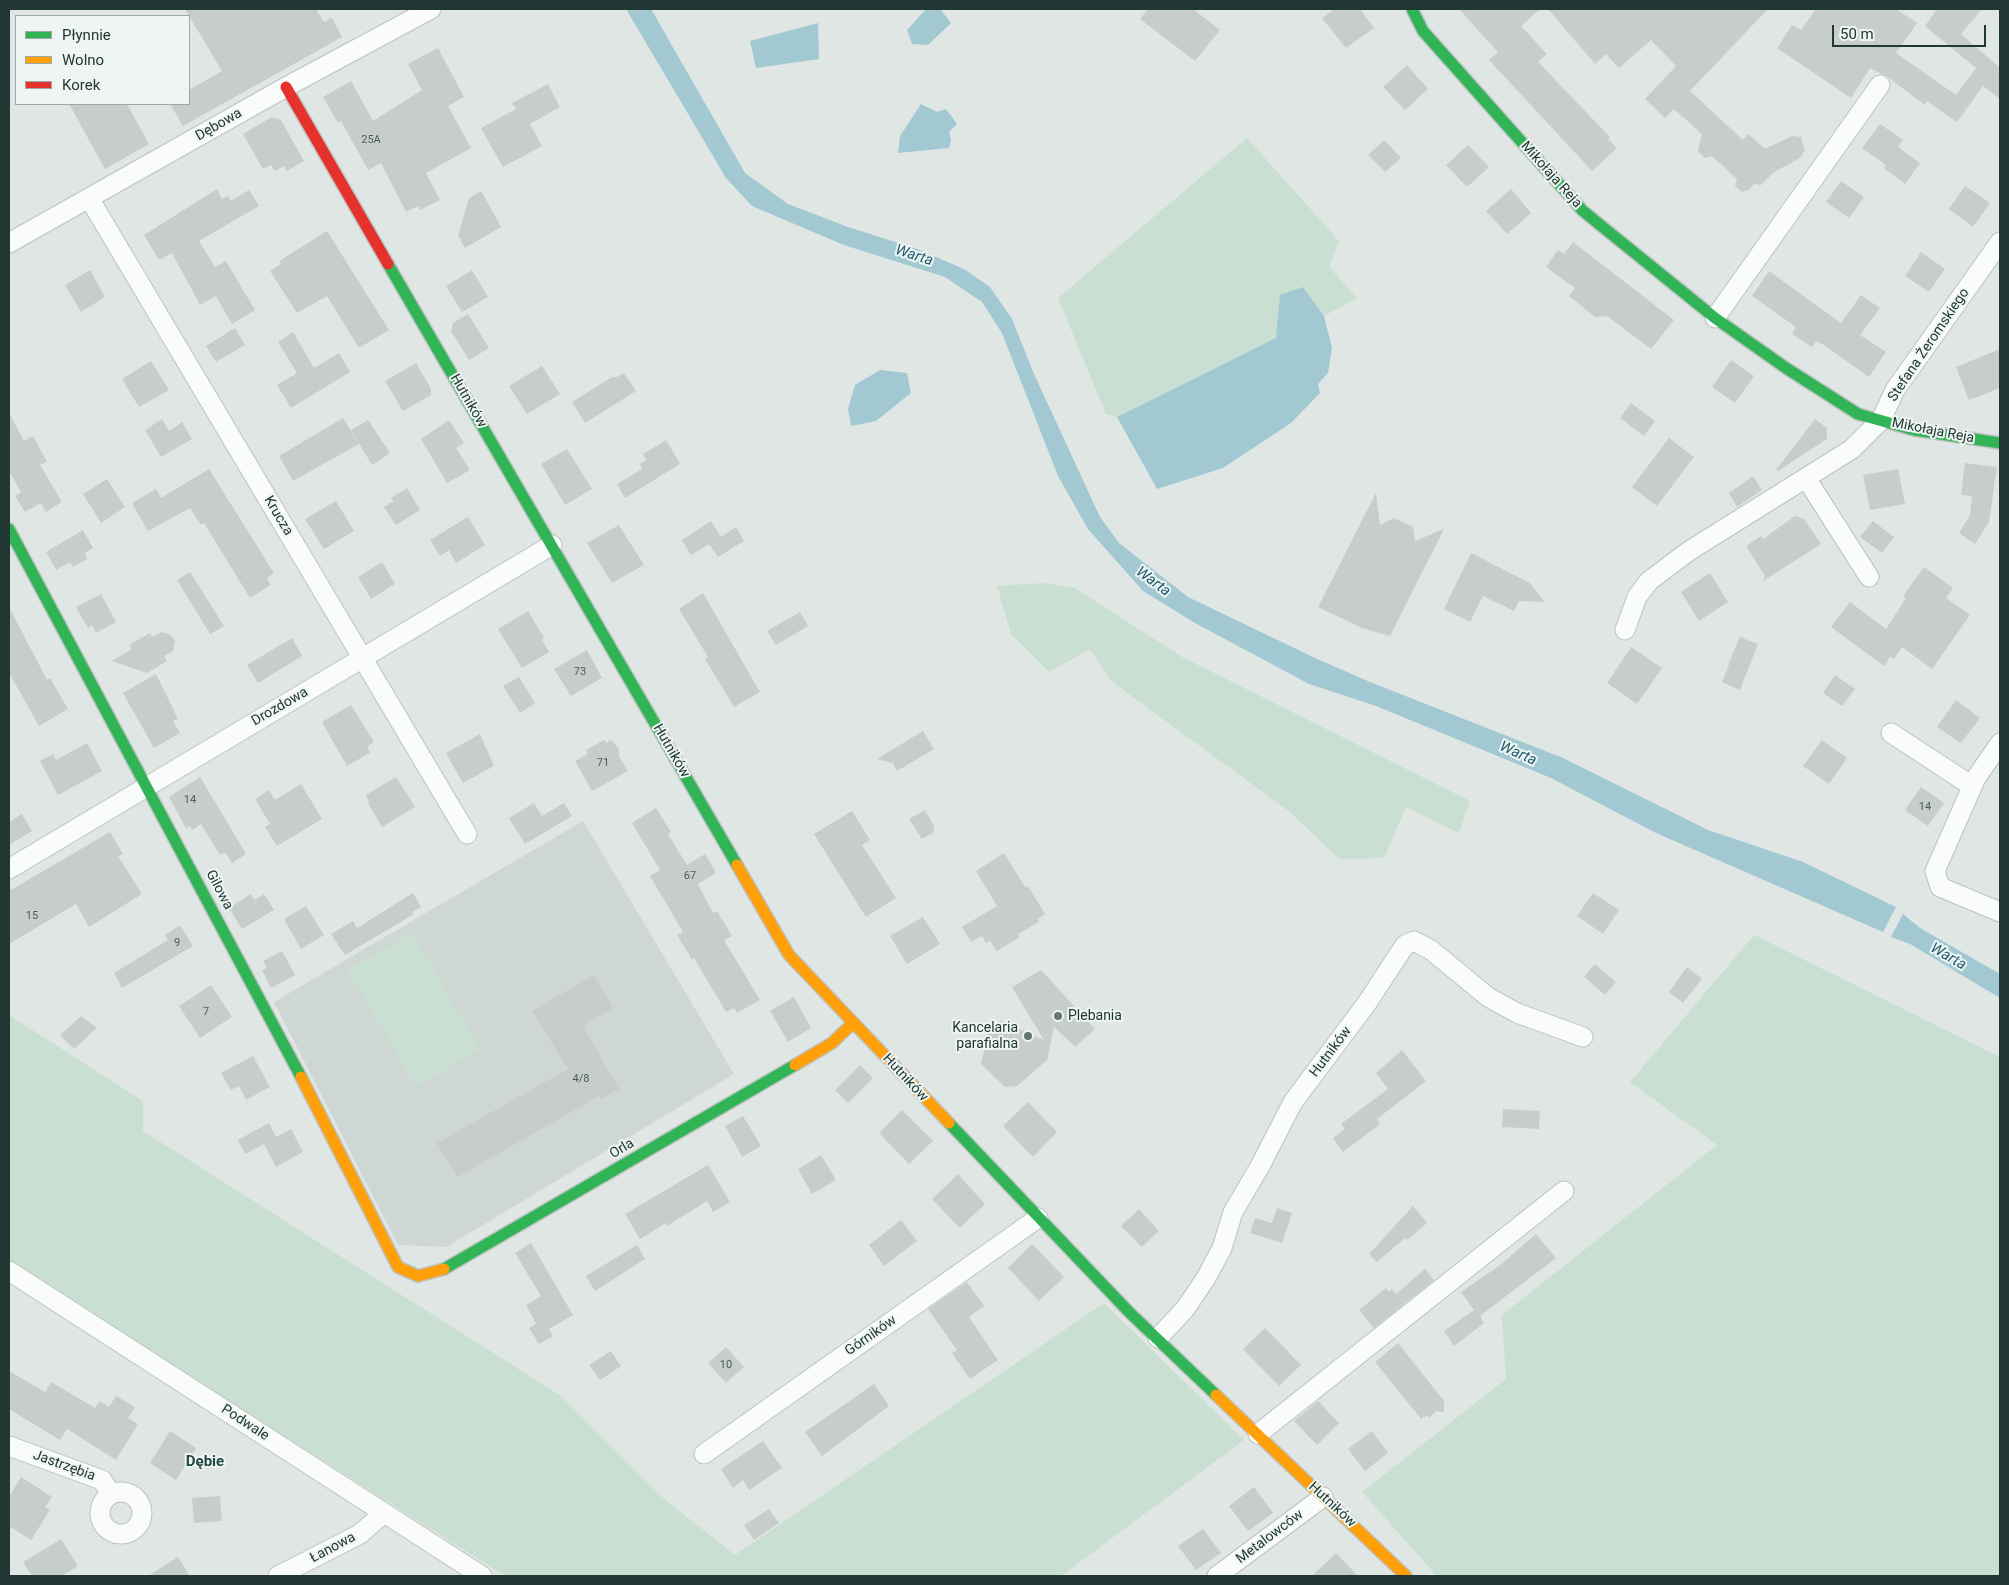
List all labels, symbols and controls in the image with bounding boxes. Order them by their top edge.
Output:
legend [15,15,190,105]
scale bar [1834,15,1988,47]
text: 50 m [1840,25,1874,43]
text: Płynnie [62,26,111,44]
text: Wolno [62,51,104,69]
text: Korek [62,76,100,94]
street label: Dębowa [193,105,245,145]
house number: 25A [361,133,381,147]
street label: Mikołaja Reja [1517,138,1585,212]
water label: Warta [893,241,935,271]
street label: Stefana Żeromskiego [1885,285,1973,405]
street label: Hutników [446,371,490,431]
street label: Mikołaja Reja [1890,415,1976,447]
street label: Krucza [260,493,296,539]
water label: Warta [1132,563,1174,601]
house number: 73 [574,665,586,679]
street label: Drozdowa [249,684,311,730]
street label: Hutników [649,721,693,781]
water label: Warta [1497,738,1539,770]
house number: 71 [597,756,609,770]
house number: 14 [184,793,196,807]
house number: 14 [1919,800,1931,814]
street label: Gilowa [202,867,236,913]
house number: 67 [684,869,696,883]
house number: 15 [26,909,38,923]
house number: 9 [174,936,180,950]
water label: Warta [1927,940,1969,974]
house number: 7 [203,1005,209,1019]
place label: Plebania [1068,1008,1122,1024]
marker: Plebania [1052,1010,1064,1022]
place label: Kancelaria parafialna [952,1020,1018,1052]
street label: Hutników [1307,1023,1355,1081]
marker: Kancelaria parafialna [1022,1030,1034,1042]
street label: Hutników [879,1051,931,1105]
house number: 4/8 [573,1072,589,1086]
street label: Orla [607,1135,637,1163]
street label: Górników [842,1312,900,1360]
house number: 10 [720,1358,732,1372]
street label: Podwale [218,1401,272,1445]
street label: Jastrzębia [31,1447,97,1485]
district label: Dębie [186,1453,224,1471]
street label: Hutników [1305,1479,1359,1531]
street label: Metalowców [1233,1506,1307,1568]
street label: Łanowa [307,1529,359,1567]

